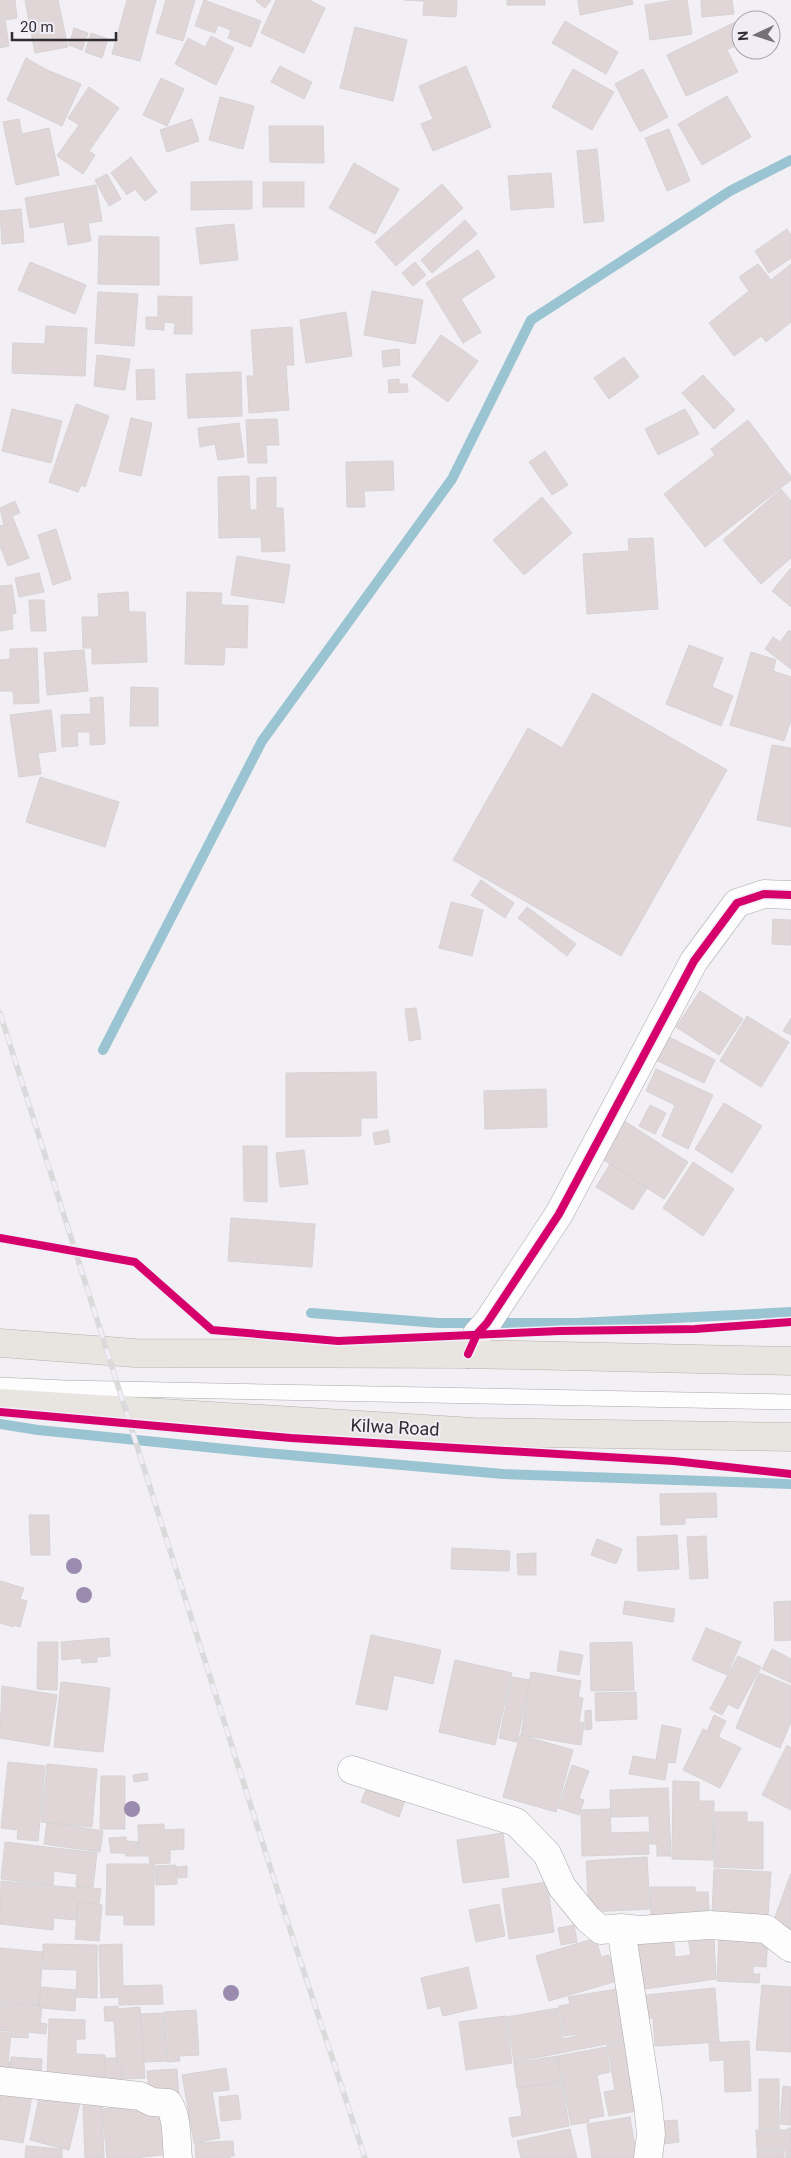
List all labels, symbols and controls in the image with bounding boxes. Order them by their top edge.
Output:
scale bar [12,10,116,42]
north arrow [731,10,781,60]
text: 20 m [20,18,54,36]
text: N [735,30,751,41]
street label: Kilwa Road [350,1414,440,1440]

